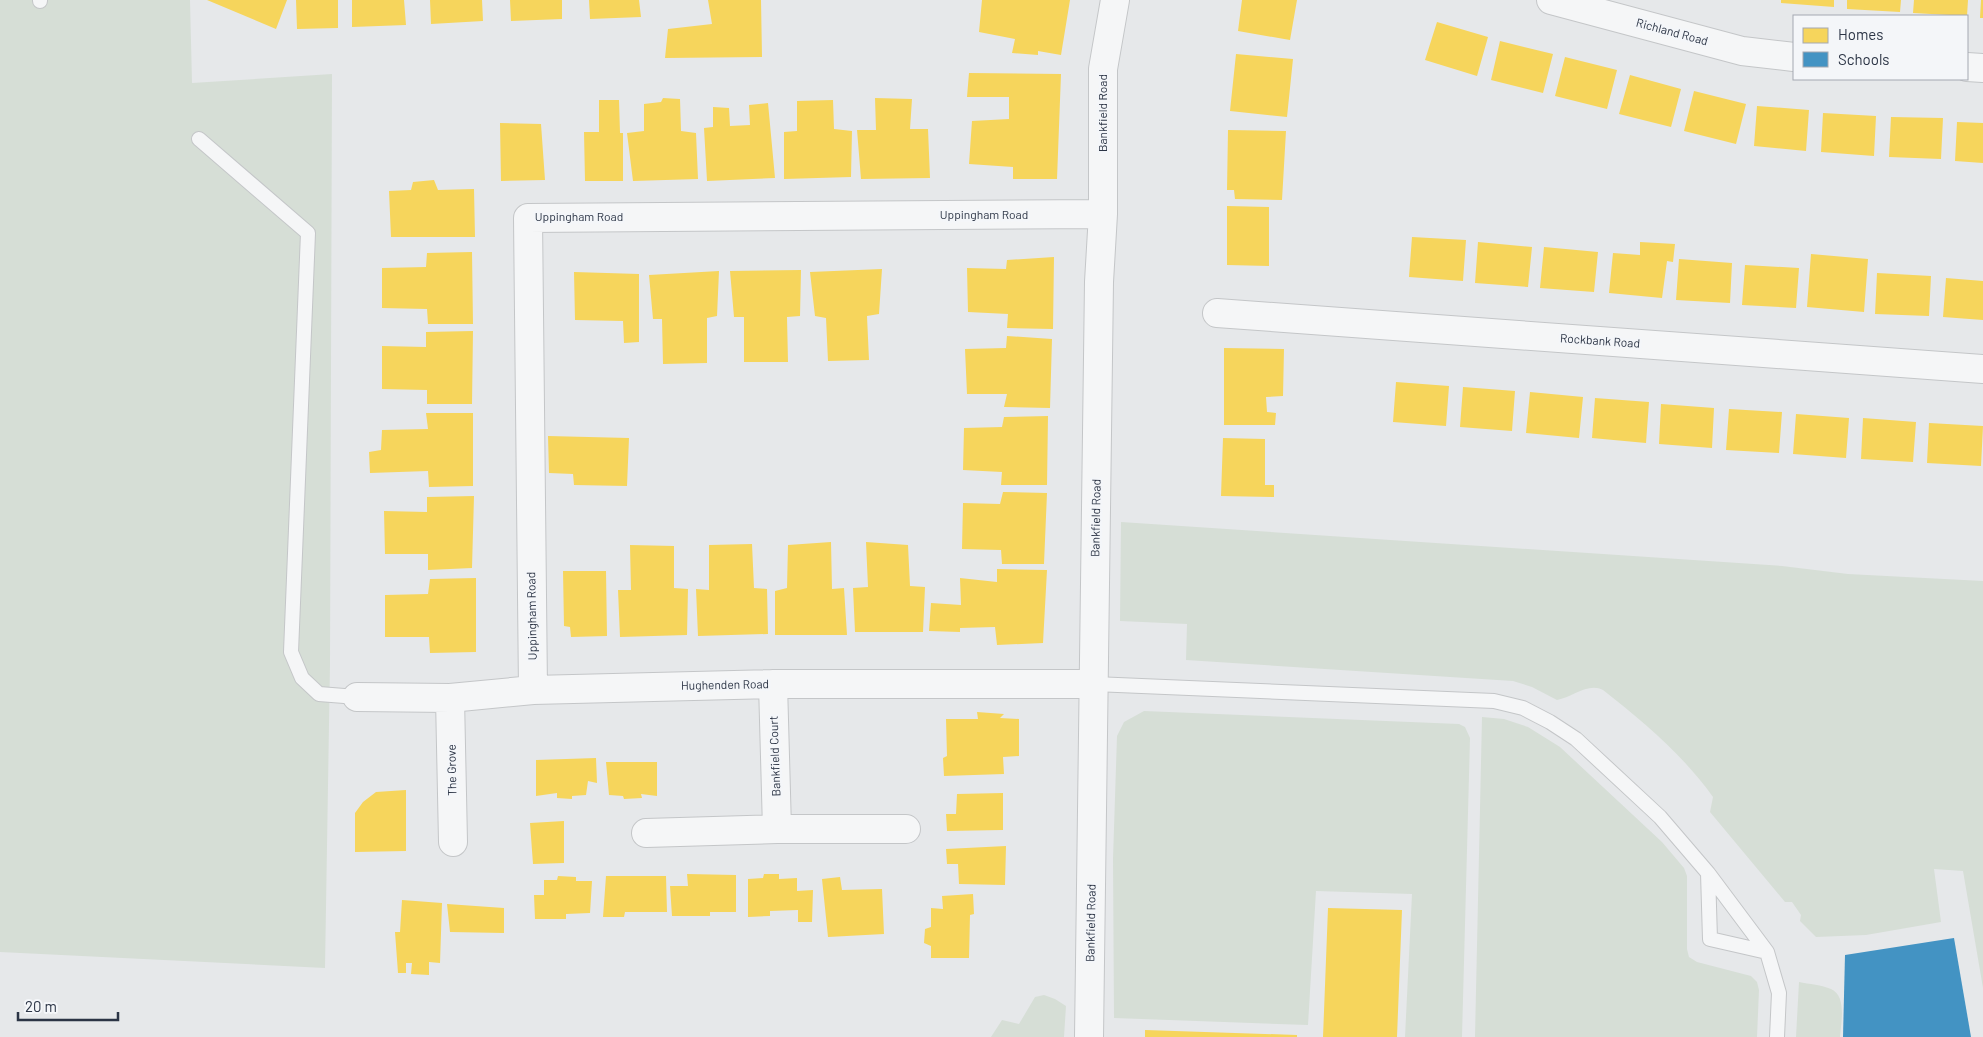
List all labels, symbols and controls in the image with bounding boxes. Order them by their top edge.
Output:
street label: Richland Road [1635,15,1710,47]
legend [1793,15,1968,80]
text: Homes [1838,25,1883,43]
text: Schools [1838,50,1890,68]
street label: Bankfield Road [1095,74,1109,152]
street label: Uppingham Road [940,207,1028,221]
street label: Uppingham Road [535,209,623,223]
street label: Rockbank Road [1560,330,1641,350]
street label: Bankfield Road [1087,479,1103,557]
street label: Uppingham Road [523,572,539,660]
street label: Hughenden Road [681,676,769,692]
street label: Bankfield Court [766,715,782,797]
street label: The Grove [444,744,458,796]
street label: Bankfield Road [1082,884,1098,962]
scale bar [18,990,118,1022]
text: 20 m [25,997,57,1015]

